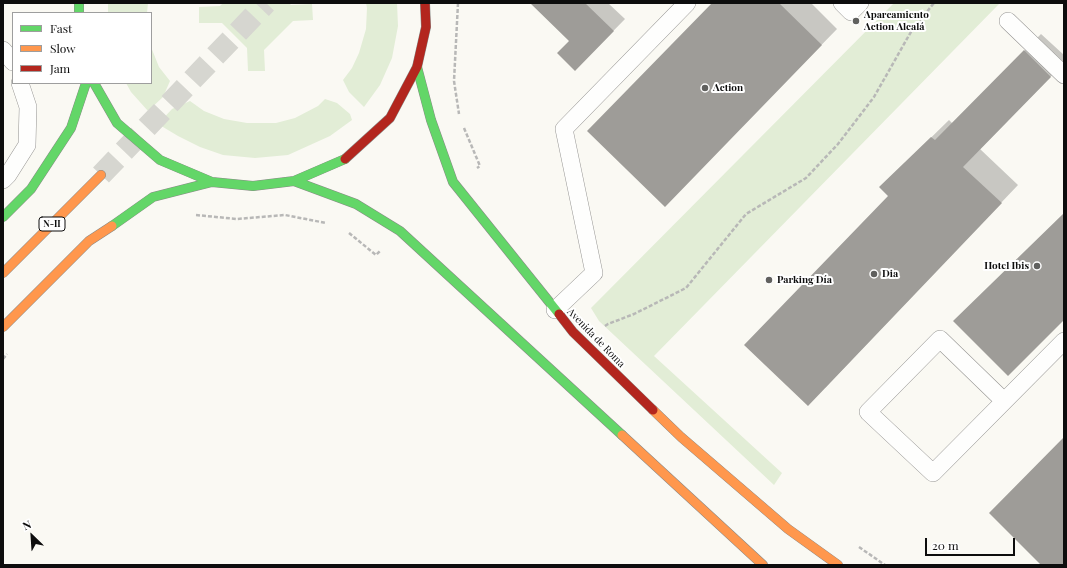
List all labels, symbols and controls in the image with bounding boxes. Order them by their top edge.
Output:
place label: Aparcamiento Action Alcalá [864,9,929,32]
legend [12,12,152,84]
marker: Aparcamiento Action Alcalá [851,16,861,26]
text: Fast [50,20,72,36]
text: Slow [50,40,76,56]
text: Jam [50,60,70,76]
place label: Action [713,82,743,94]
marker: Action [700,83,710,93]
road number: N-II [39,217,65,231]
place label: Hotel Ibis [984,260,1029,272]
marker: Hotel Ibis [1032,261,1042,271]
place label: Dia [882,268,898,280]
marker: Dia [869,269,879,279]
place label: Parking Día [777,274,832,286]
marker: Parking Día [764,275,774,285]
street label: Avenida de Roma [565,306,627,370]
north arrow [12,516,52,556]
text: N [20,516,33,533]
scale bar [927,530,1017,556]
text: 20 m [932,537,959,553]

